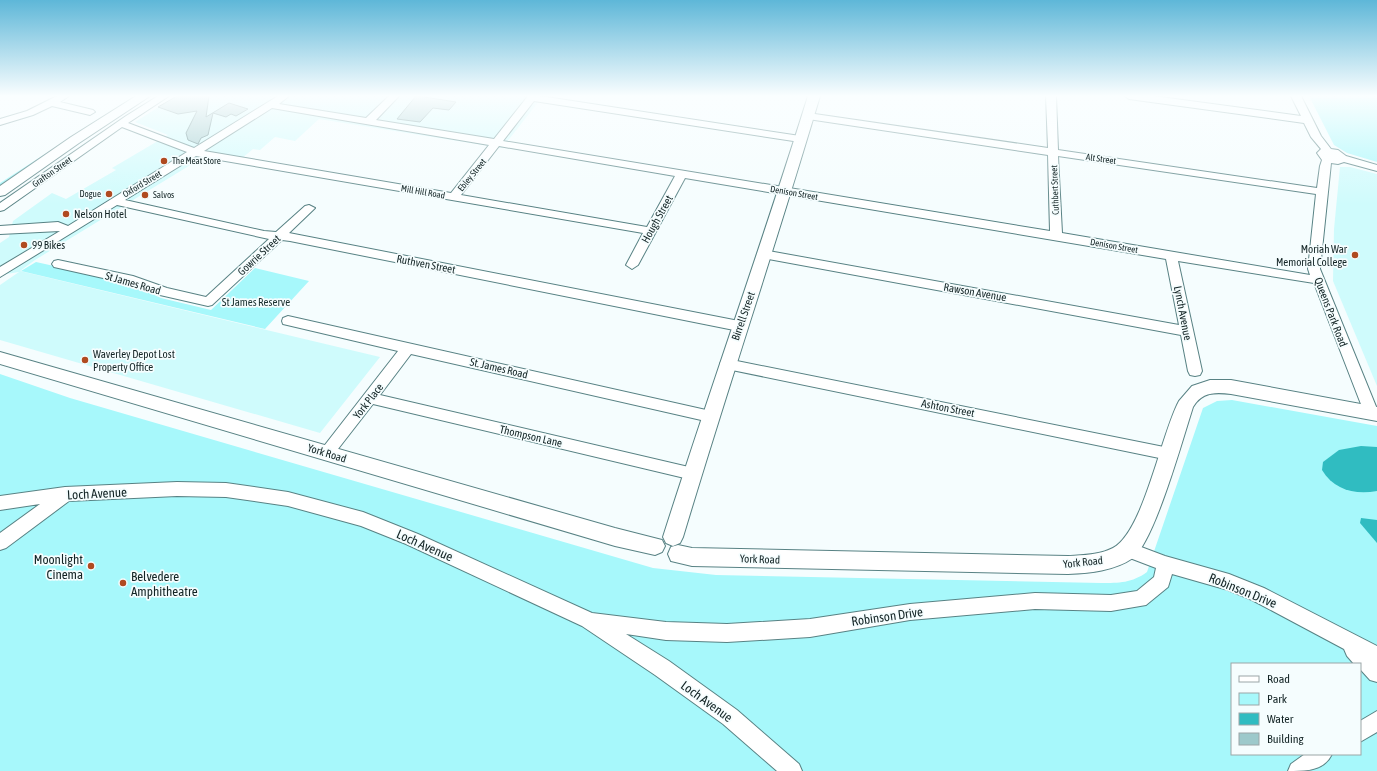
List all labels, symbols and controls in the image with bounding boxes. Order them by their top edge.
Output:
street label: Alt Street [1085,152,1117,166]
street label: Grafton Street [30,154,74,189]
marker: The Meat Store [159,156,169,166]
place label: The Meat Store [172,156,221,166]
street label: Ebley Street [456,156,488,193]
street label: Cuthbert Street [1049,165,1061,215]
street label: Oxford Street [121,168,164,199]
street label: Mill Hill Road [400,183,446,201]
street label: Denison Street [769,184,819,202]
place label: Dogue [79,189,101,199]
marker: Dogue [104,189,114,199]
marker: Salvos [140,190,150,200]
place label: Salvos [153,190,174,200]
street label: Hough Street [639,193,675,245]
place label: Nelson Hotel [74,208,127,220]
marker: Nelson Hotel [61,209,71,219]
street label: Gowrie Street [235,232,283,278]
street label: Denison Street [1089,237,1139,255]
place label: 99 Bikes [32,239,65,251]
marker: 99 Bikes [19,240,29,250]
place label: Moriah War Memorial College [1276,243,1348,268]
marker: Moriah War Memorial College [1350,250,1360,260]
street label: Ruthven Street [396,252,456,276]
street label: St James Road [104,269,162,297]
street label: Queens Park Road [1312,276,1350,348]
street label: Rawson Avenue [943,281,1007,303]
street label: Lynch Avenue [1172,285,1194,341]
street label: Birrell Street [729,290,757,342]
park label: St James Reserve [222,296,290,308]
place label: Waverley Depot Lost Property Office [93,348,175,373]
marker: Waverley Depot Lost Property Office [80,355,90,365]
street label: St. James Road [469,355,529,381]
street label: York Place [351,381,385,421]
street label: Ashton Street [920,397,976,419]
street label: Thompson Lane [499,423,563,449]
street label: York Road [306,441,348,465]
street label: Loch Avenue [67,484,127,503]
street label: Loch Avenue [394,526,455,565]
place label: Moonlight Cinema [34,552,83,582]
street label: York Road [740,552,780,566]
street label: York Road [1062,554,1104,570]
marker: Moonlight Cinema [86,561,96,571]
place label: Belvedere Amphitheatre [131,569,198,599]
street label: Robinson Drive [1207,570,1279,611]
marker: Belvedere Amphitheatre [118,578,128,588]
street label: Robinson Drive [850,604,924,629]
legend [1231,663,1361,755]
text: Road [1267,672,1290,686]
street label: Loch Avenue [678,678,735,725]
text: Park [1267,692,1288,706]
text: Water [1267,712,1294,726]
text: Building [1267,732,1305,746]

